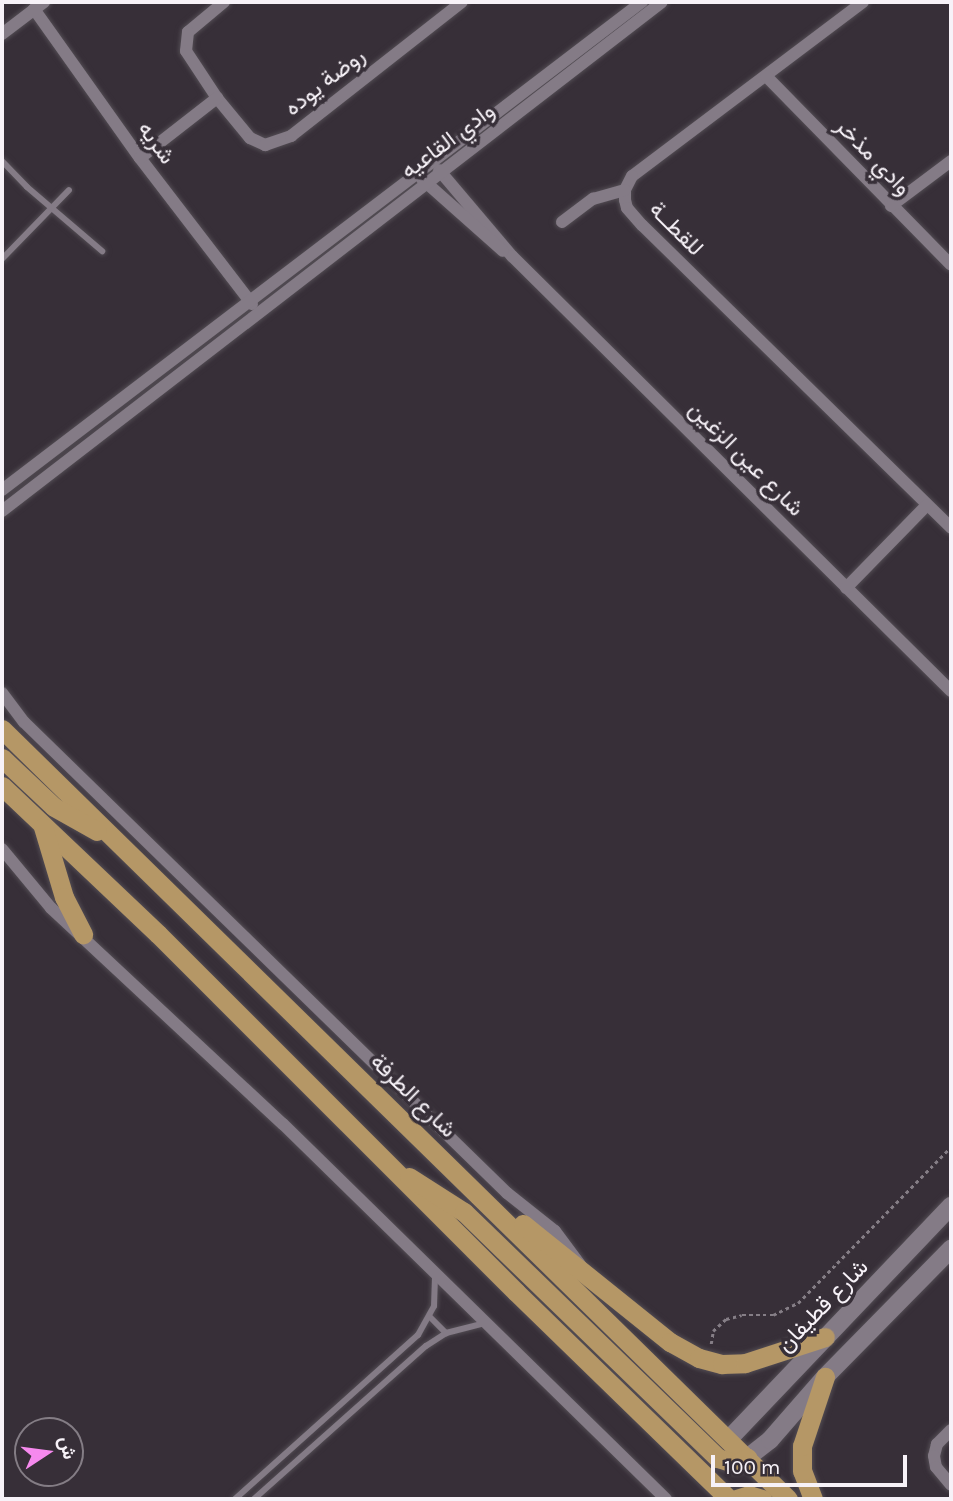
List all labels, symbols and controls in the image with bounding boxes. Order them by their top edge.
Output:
street label: روضة يوده [279,42,371,122]
street label: وادي القاعيه [396,97,500,185]
street label: وادي مذخر [829,113,917,201]
street label: شريه [131,116,181,170]
street label: للقطــة [643,196,709,262]
street label: شارع عين الزغين [683,396,809,522]
street label: شارع الطرفة [364,1048,462,1144]
street label: شارع قطيفان [772,1254,874,1358]
north arrow [14,1417,84,1487]
text: ش [54,1434,81,1461]
scale bar [715,1442,911,1486]
text: 100 m [724,1455,781,1479]

